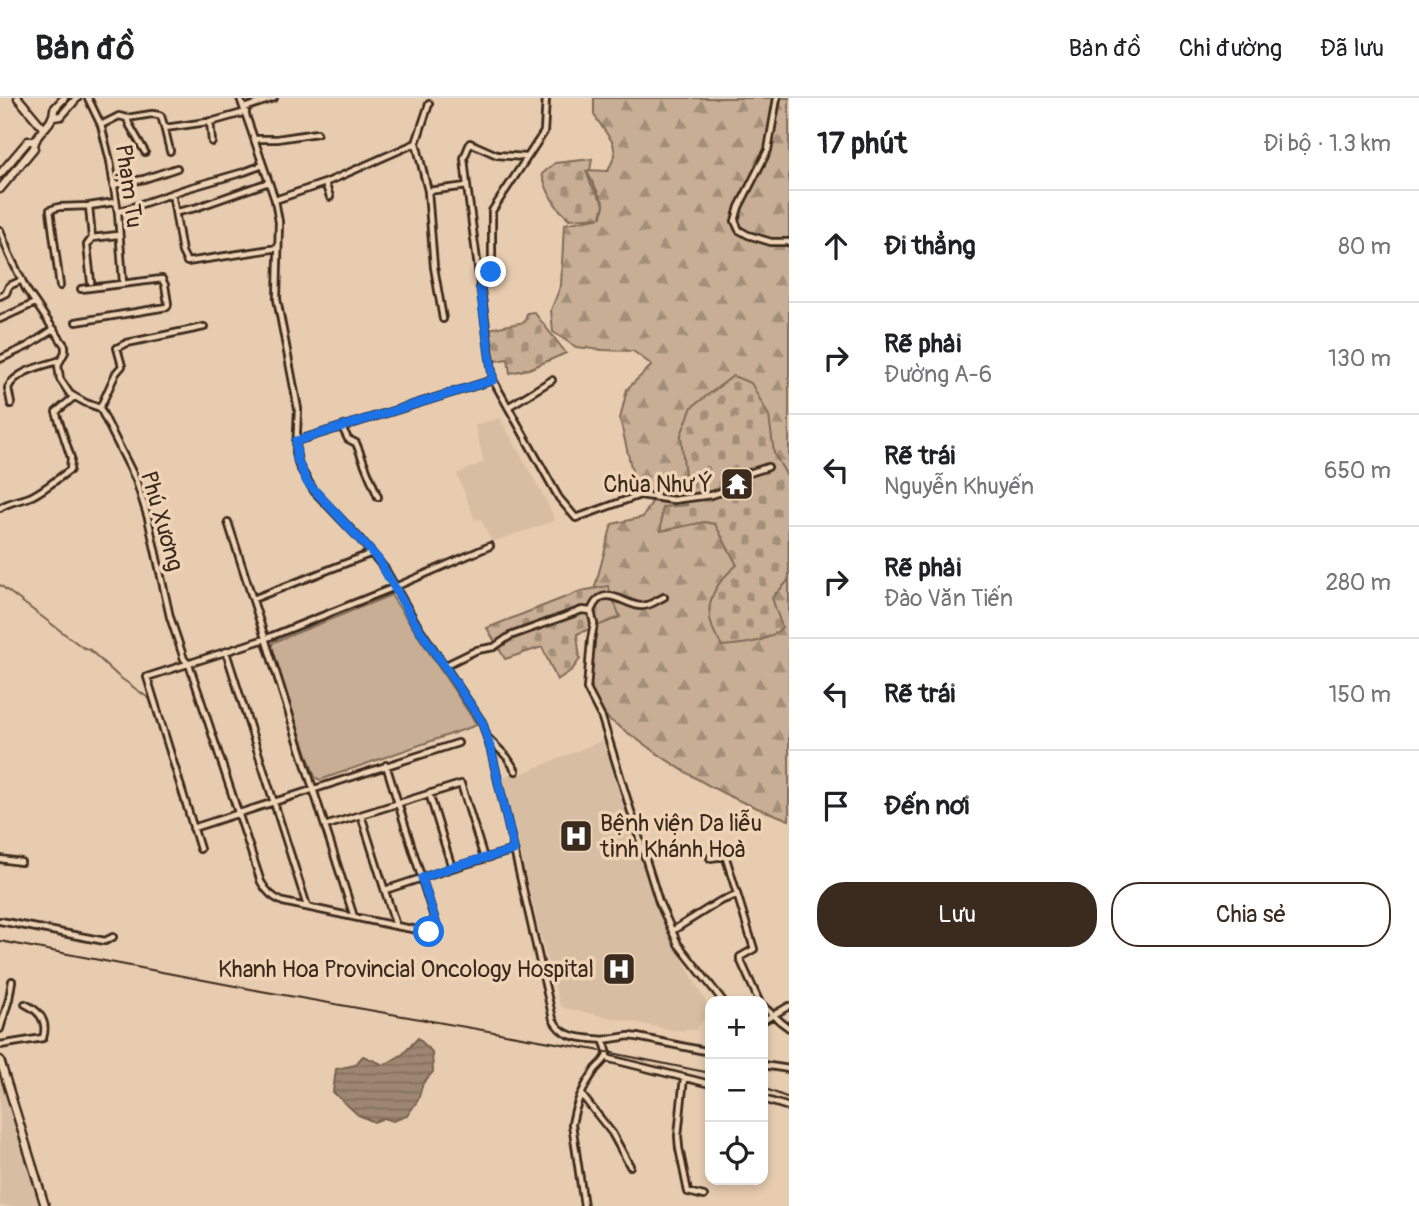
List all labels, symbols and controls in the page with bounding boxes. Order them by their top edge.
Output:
text: Bản đồ [35,28,134,69]
text: Bản đồ [1069,34,1141,63]
text: Chỉ đường [1179,34,1282,63]
text: Đã lưu [1320,34,1384,63]
text: 17 phút [817,125,907,162]
text: Đi bộ · 1.3 km [1263,129,1391,158]
street label: Phạm Tu [109,142,149,230]
icon: ahead [817,227,855,265]
text: Đi thẳng [884,230,976,262]
text: 80 m [1338,232,1391,261]
route end [475,256,506,287]
text: Rẽ phải [884,328,961,360]
icon: right [817,339,855,377]
text: 130 m [1328,344,1391,373]
text: Đường A-6 [884,360,992,389]
text: Rẽ trái [884,440,955,472]
icon: left [817,451,855,489]
text: 650 m [1324,456,1391,485]
temple icon: Chùa Như Ý [718,465,756,503]
street label: Phú Xương [134,468,190,574]
place label: Chùa Như Ý [603,470,712,499]
text: Nguyễn Khuyến [884,472,1034,501]
text: Rẽ phải [884,552,961,584]
icon: right [817,563,855,601]
text: 280 m [1325,568,1391,597]
text: Đào Văn Tiến [884,584,1013,613]
icon: left [817,675,855,713]
text: Rẽ trái [884,678,955,710]
text: 150 m [1328,680,1391,709]
icon: arrive [817,787,855,825]
text: Đến nơi [884,790,969,822]
place label: Bệnh viện Da liễu tỉnh Khánh Hoà [599,809,762,864]
hospital icon: Bệnh viện Da liễu tỉnh Khánh Hoà [557,817,595,855]
button: Lưu [817,882,1097,947]
button: Chia sẻ [1111,882,1391,947]
route start [413,916,444,947]
hospital icon: Khanh Hoa Provincial Oncology Hospital [600,950,638,988]
place label: Khanh Hoa Provincial Oncology Hospital [218,955,594,984]
map controls [705,996,768,1185]
button: + [705,996,768,1059]
button: − [705,1059,768,1122]
button: locate [705,1122,768,1185]

